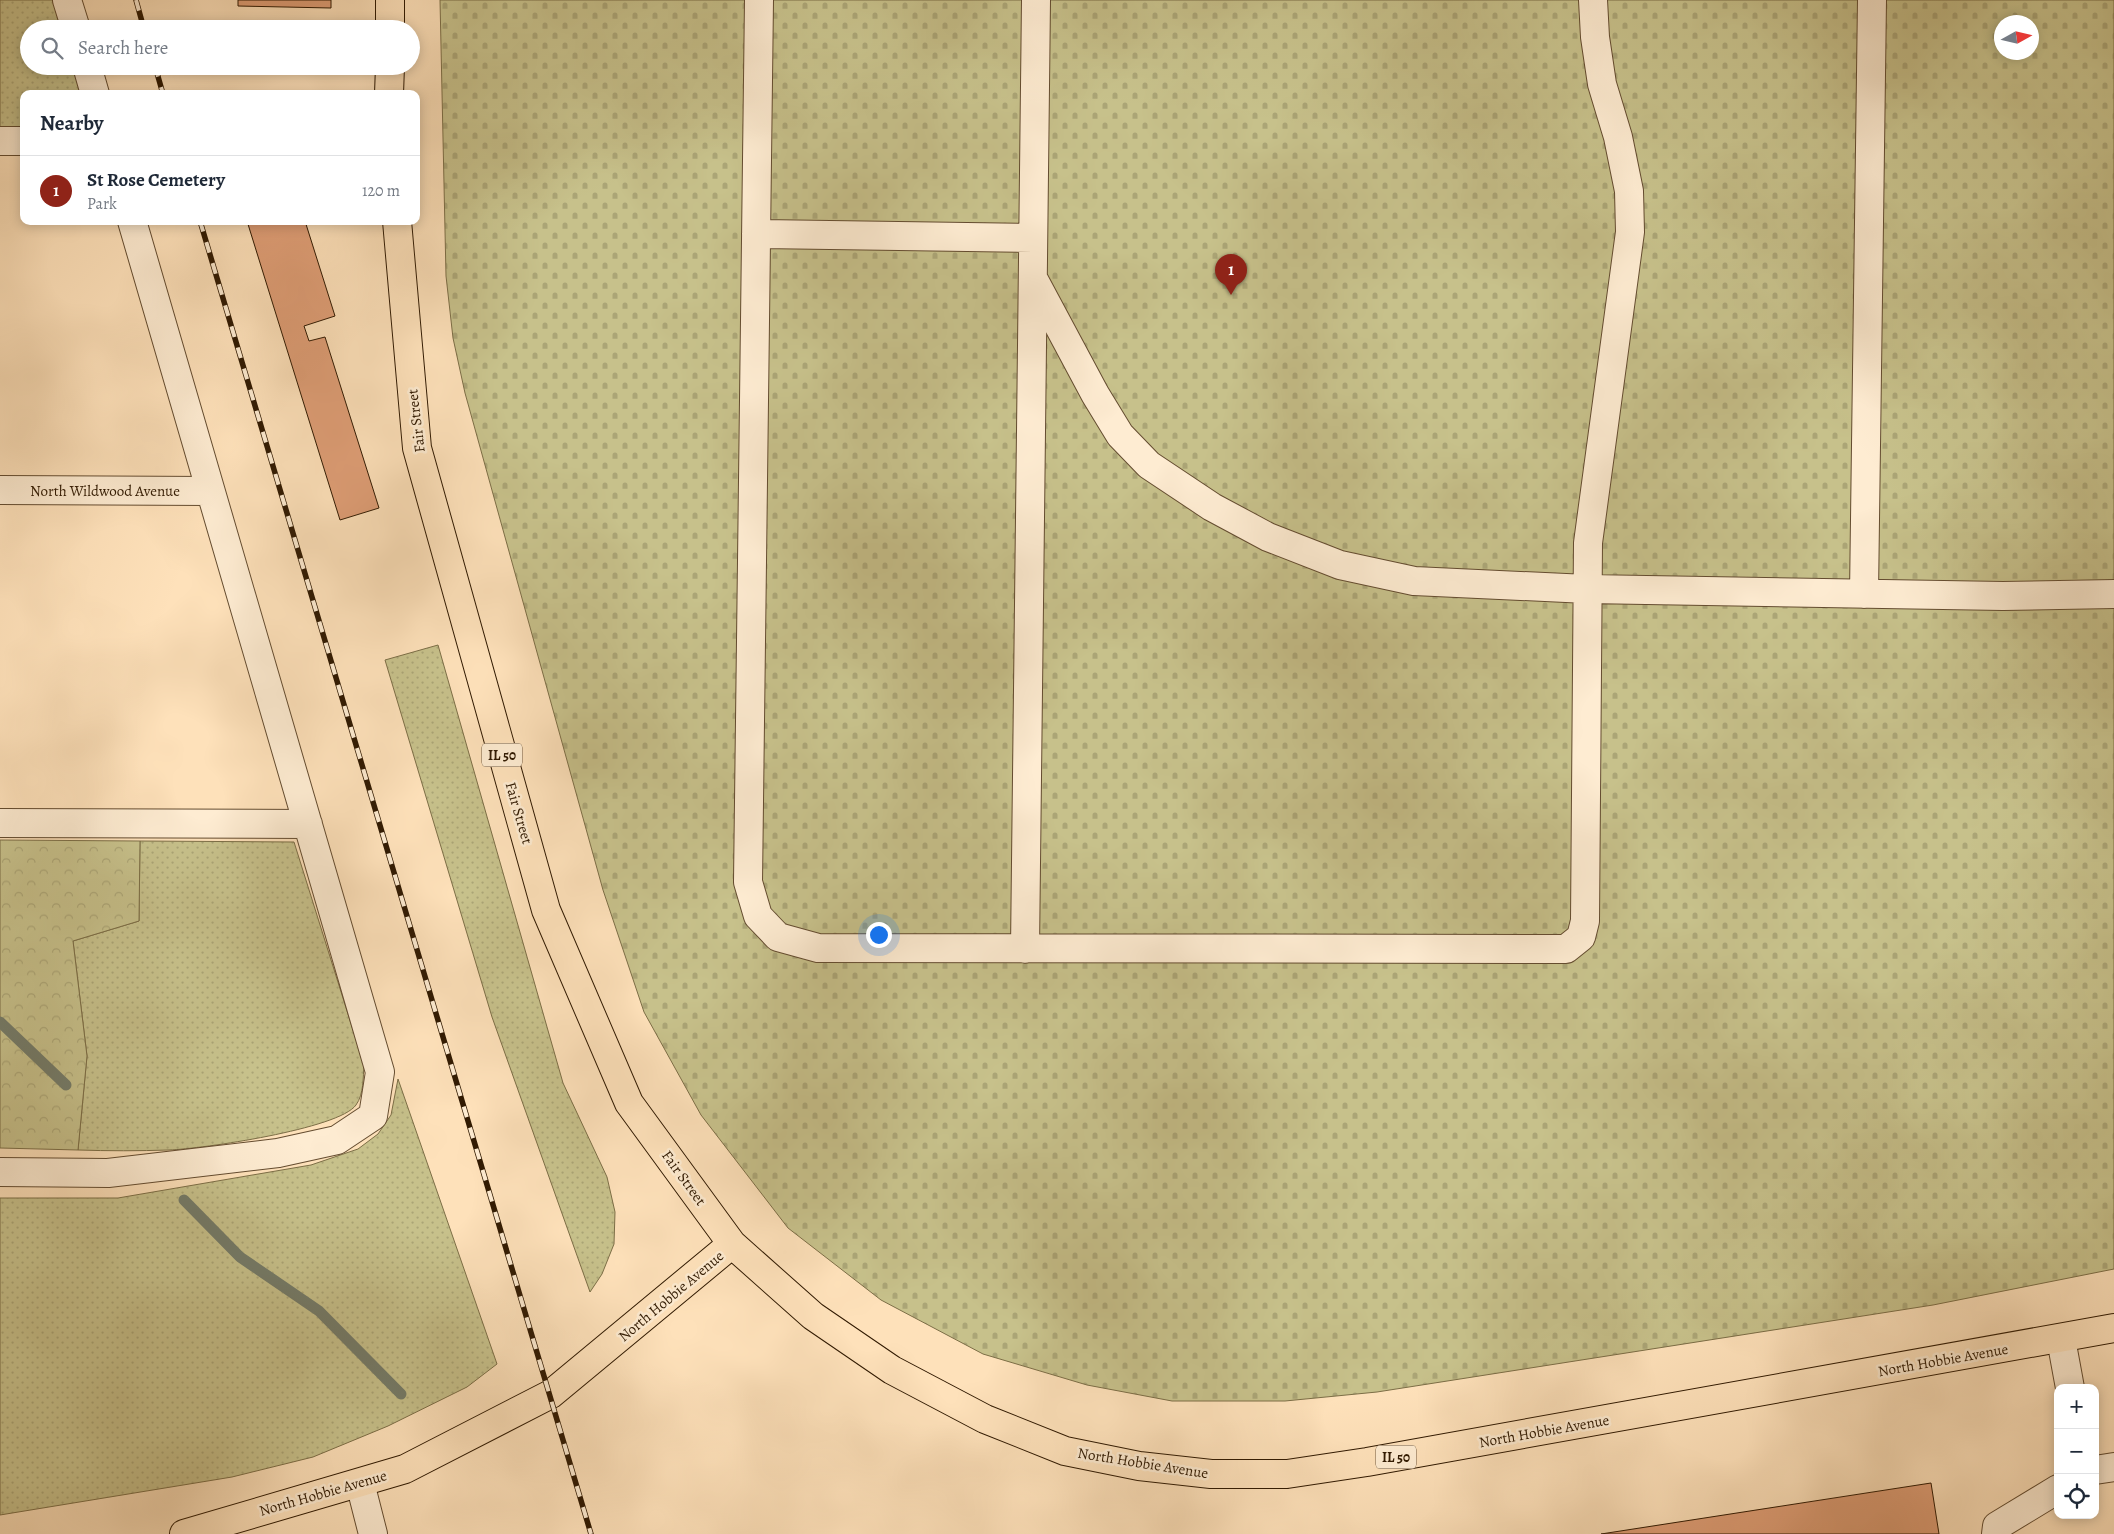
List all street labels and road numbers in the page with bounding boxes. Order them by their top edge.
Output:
street label: Fair Street [402,388,430,454]
street label: North Wildwood Avenue [30,481,180,501]
road number: IL 50 [482,744,522,766]
street label: Fair Street [501,780,537,846]
street label: Fair Street [657,1146,711,1210]
street label: North Hobbie Avenue [614,1246,728,1346]
street label: North Hobbie Avenue [1876,1339,2010,1381]
street label: North Hobbie Avenue [1477,1410,1611,1452]
street label: North Hobbie Avenue [1076,1443,1210,1483]
road number: IL 50 [1376,1445,1416,1468]
street label: North Hobbie Avenue [257,1465,389,1521]

